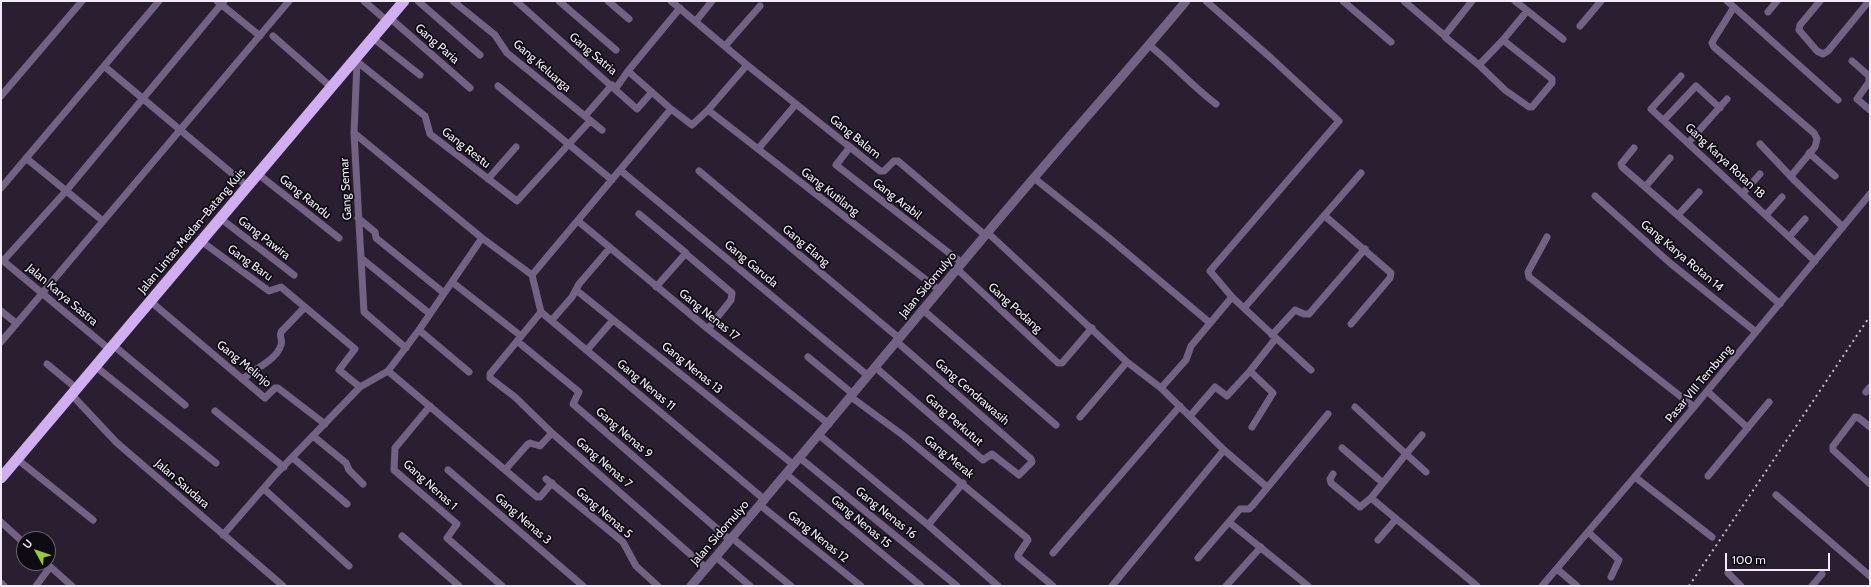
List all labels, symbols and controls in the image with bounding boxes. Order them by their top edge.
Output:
street label: Gang Paria [412,21,462,67]
street label: Gang Satria [566,30,620,78]
street label: Gang Keluarga [510,37,574,95]
street label: Gang Balam [827,112,883,162]
street label: Gang Karya Rotan 18 [1682,120,1768,202]
street label: Gang Restu [439,125,493,171]
street label: Gang Semar [337,157,355,221]
street label: Jalan Lintas Medan–Batang Kuis [135,165,249,297]
street label: Gang Kutilang [798,165,862,219]
street label: Gang Randu [276,172,334,222]
street label: Gang Arabil [870,175,924,223]
street label: Gang Pawira [235,213,293,263]
street label: Gang Karya Rotan 14 [1638,217,1726,295]
street label: Gang Elang [779,222,833,270]
street label: Gang Garuda [721,237,781,291]
street label: Gang Baru [225,242,275,284]
street label: Jalan Sidomulyo [896,249,960,321]
street label: Jalan Karya Sastra [23,261,101,329]
street label: Gang Podang [985,280,1045,336]
street label: Gang Nenas 17 [676,286,742,344]
street label: Gang Melinjo [214,338,274,390]
street label: Gang Nenas 13 [659,339,725,397]
street label: Pasar VIII Tembung [1662,342,1736,426]
street label: Gang Nenas 11 [614,356,678,414]
street label: Gang Cendrawasih [932,356,1012,428]
street label: Gang Perkutut [922,391,986,449]
street label: Gang Nenas 9 [593,404,655,462]
street label: Gang Merak [921,433,977,481]
street label: Gang Nenas 7 [573,435,635,491]
street label: Jalan Saudara [152,456,212,512]
street label: Gang Nenas 1 [400,457,460,513]
street label: Gang Nenas 16 [853,484,919,542]
street label: Gang Nenas 5 [573,485,635,541]
street label: Gang Nenas 3 [492,491,554,547]
street label: Gang Nenas 15 [828,493,894,551]
street label: Jalan Sidomulyo [688,498,752,568]
street label: Gang Nenas 12 [785,508,851,566]
north arrow [16,531,56,571]
text: U [20,536,35,551]
scale bar [1727,545,1832,571]
text: 100 m [1732,552,1766,567]

